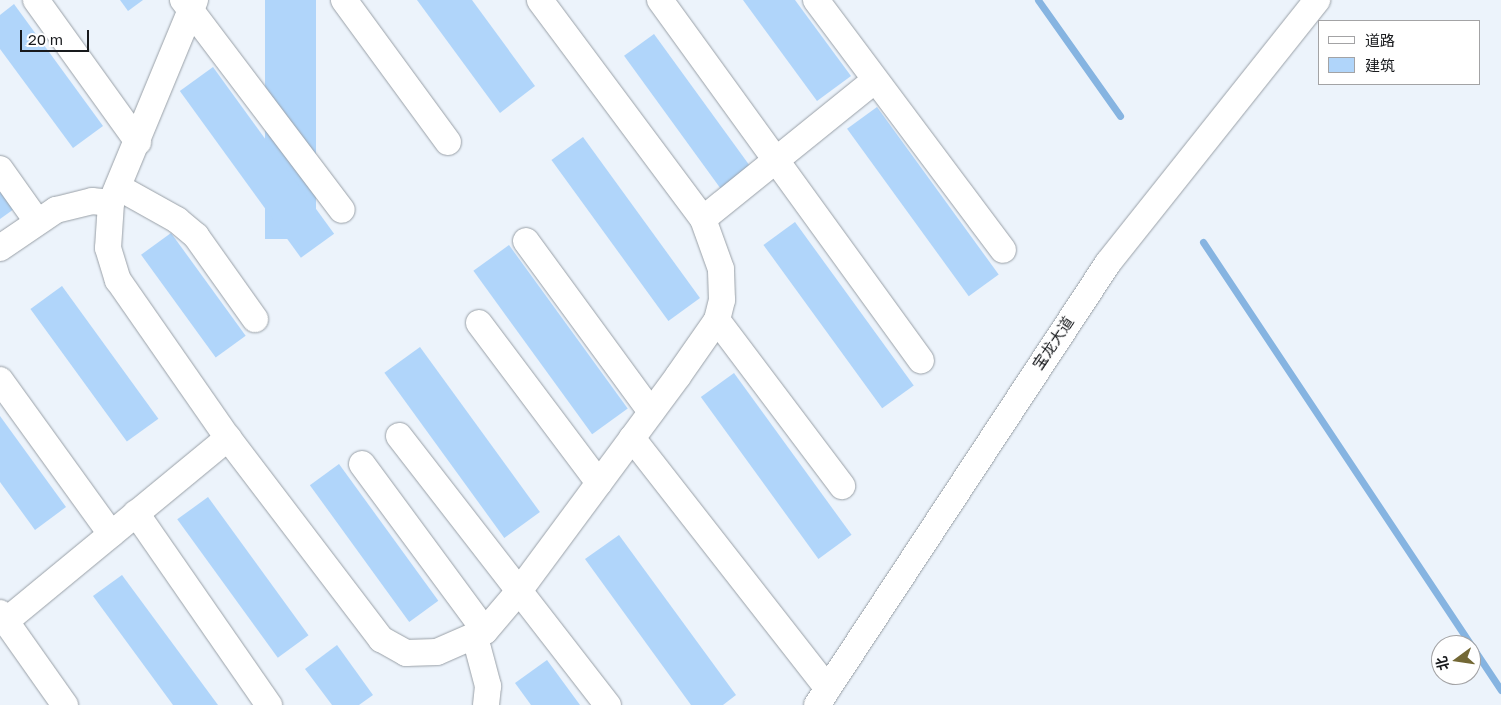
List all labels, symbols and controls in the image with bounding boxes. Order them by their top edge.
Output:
scale bar [22,20,91,52]
legend [1318,20,1481,85]
text: 20 m [28,30,63,48]
text: 道路 [1365,31,1395,49]
text: 建筑 [1365,56,1395,74]
street label: 宝龙大道 [1029,313,1077,373]
north arrow [1431,635,1481,685]
text: 北 [1432,655,1452,672]

